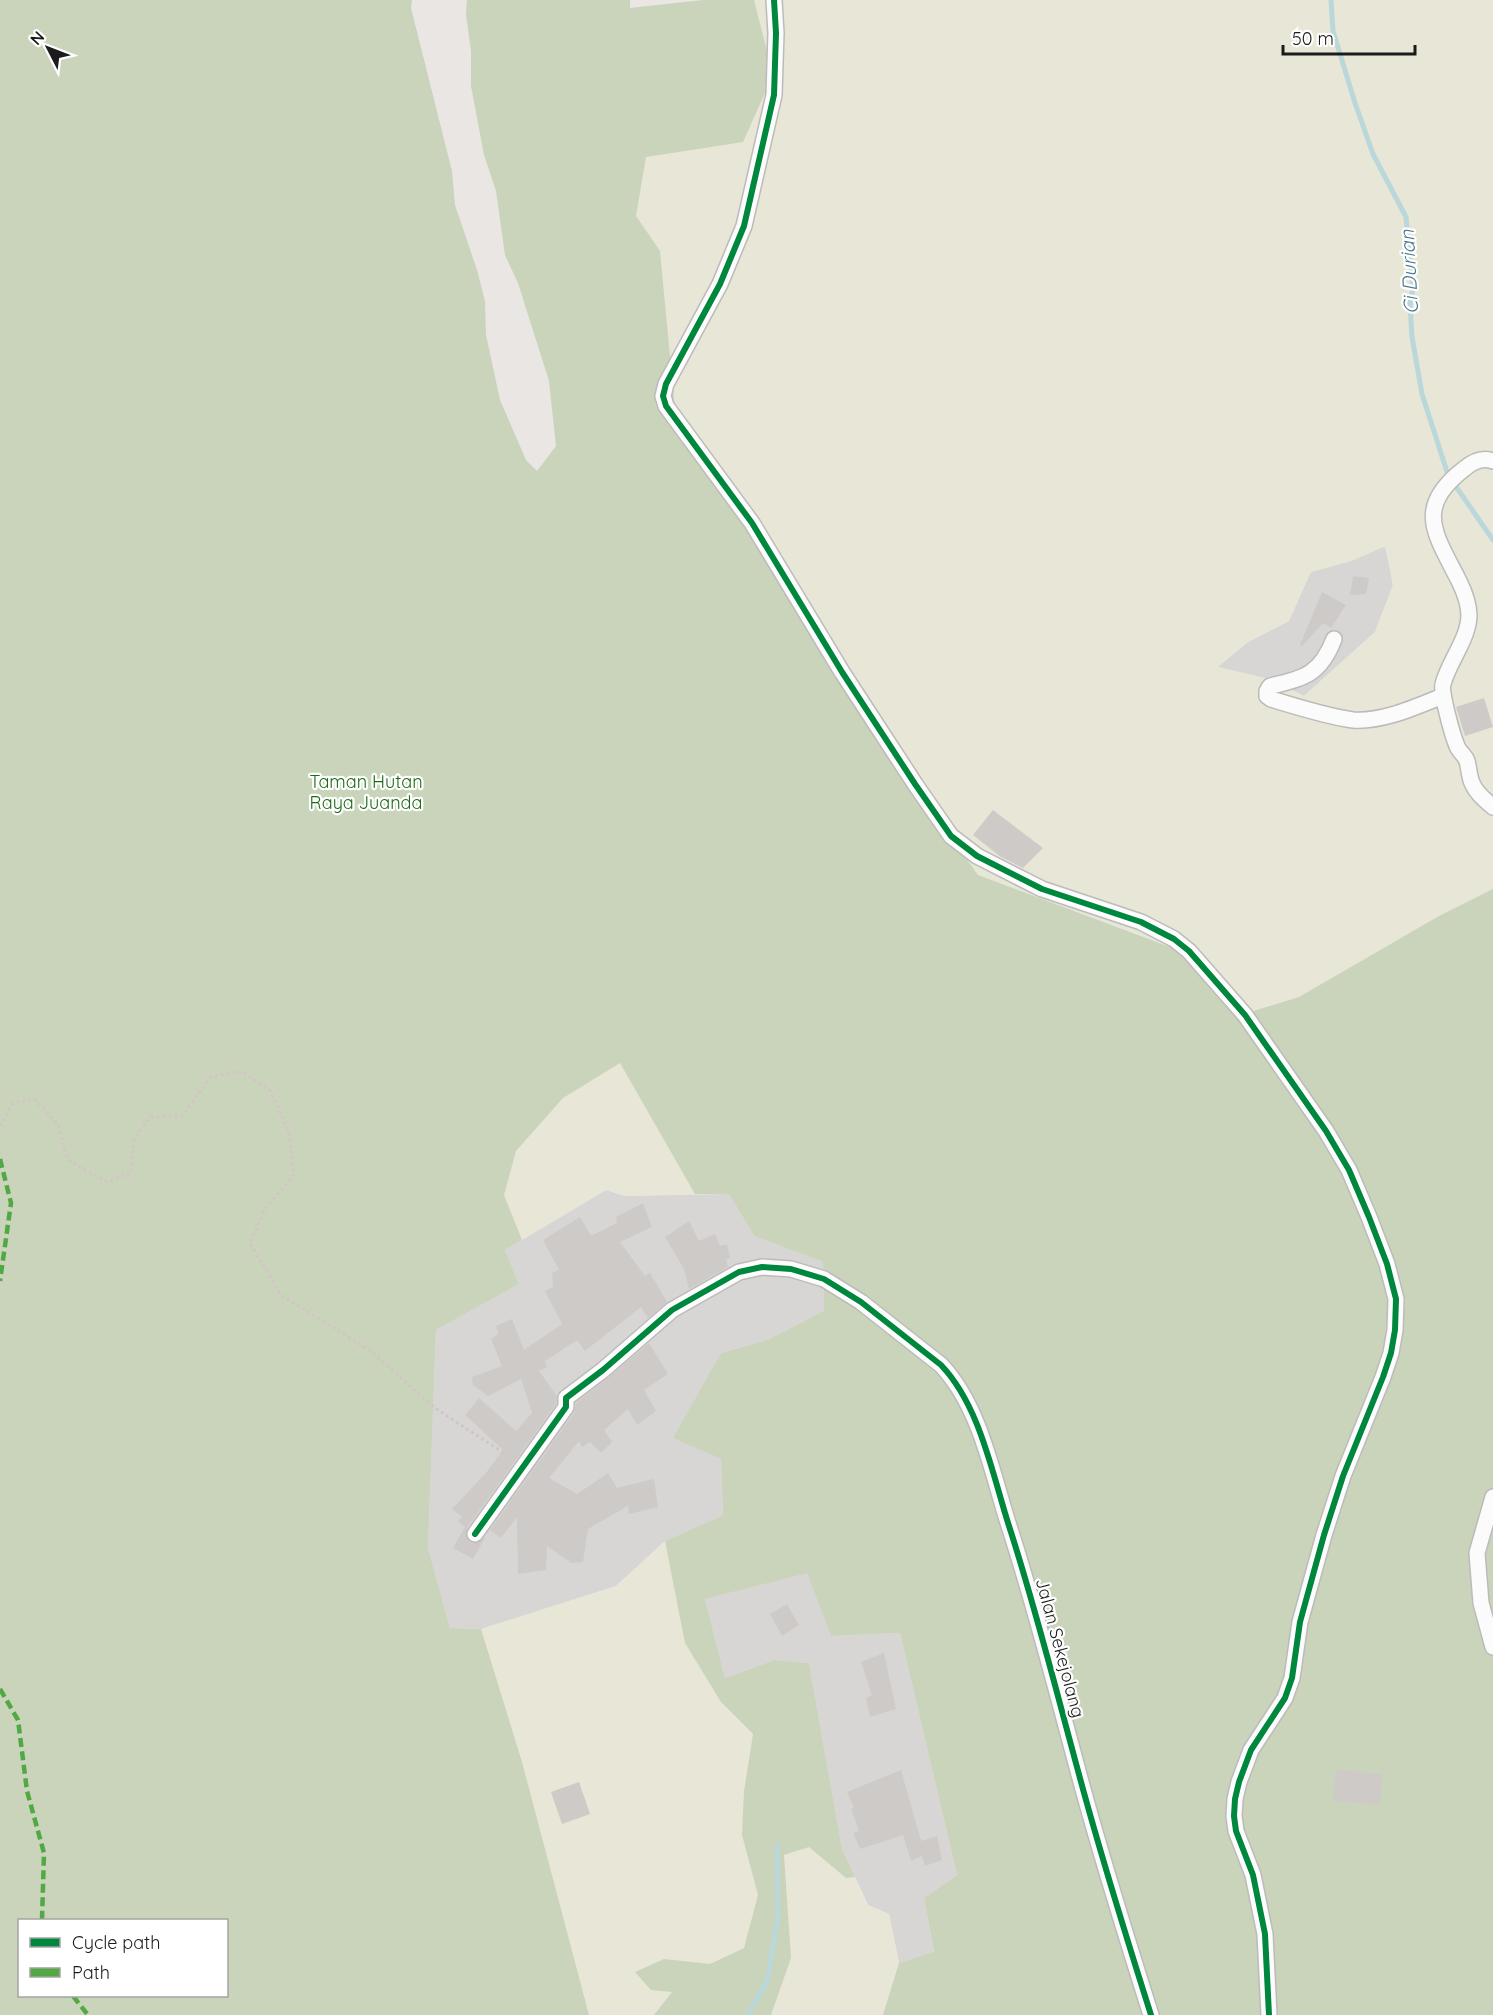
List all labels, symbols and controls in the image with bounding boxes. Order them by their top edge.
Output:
north arrow [18,18,78,78]
scale bar [1283,18,1415,56]
text: N [25,27,48,49]
text: 50 m [1292,27,1334,50]
water label: Ci Durian [1394,229,1423,315]
park label: Taman Hutan Raya Juanda [309,770,423,814]
street label: Jalan Sekejolang [1031,1575,1090,1720]
legend [18,1919,228,1997]
text: Cycle path [72,1931,160,1954]
text: Path [72,1961,110,1984]

